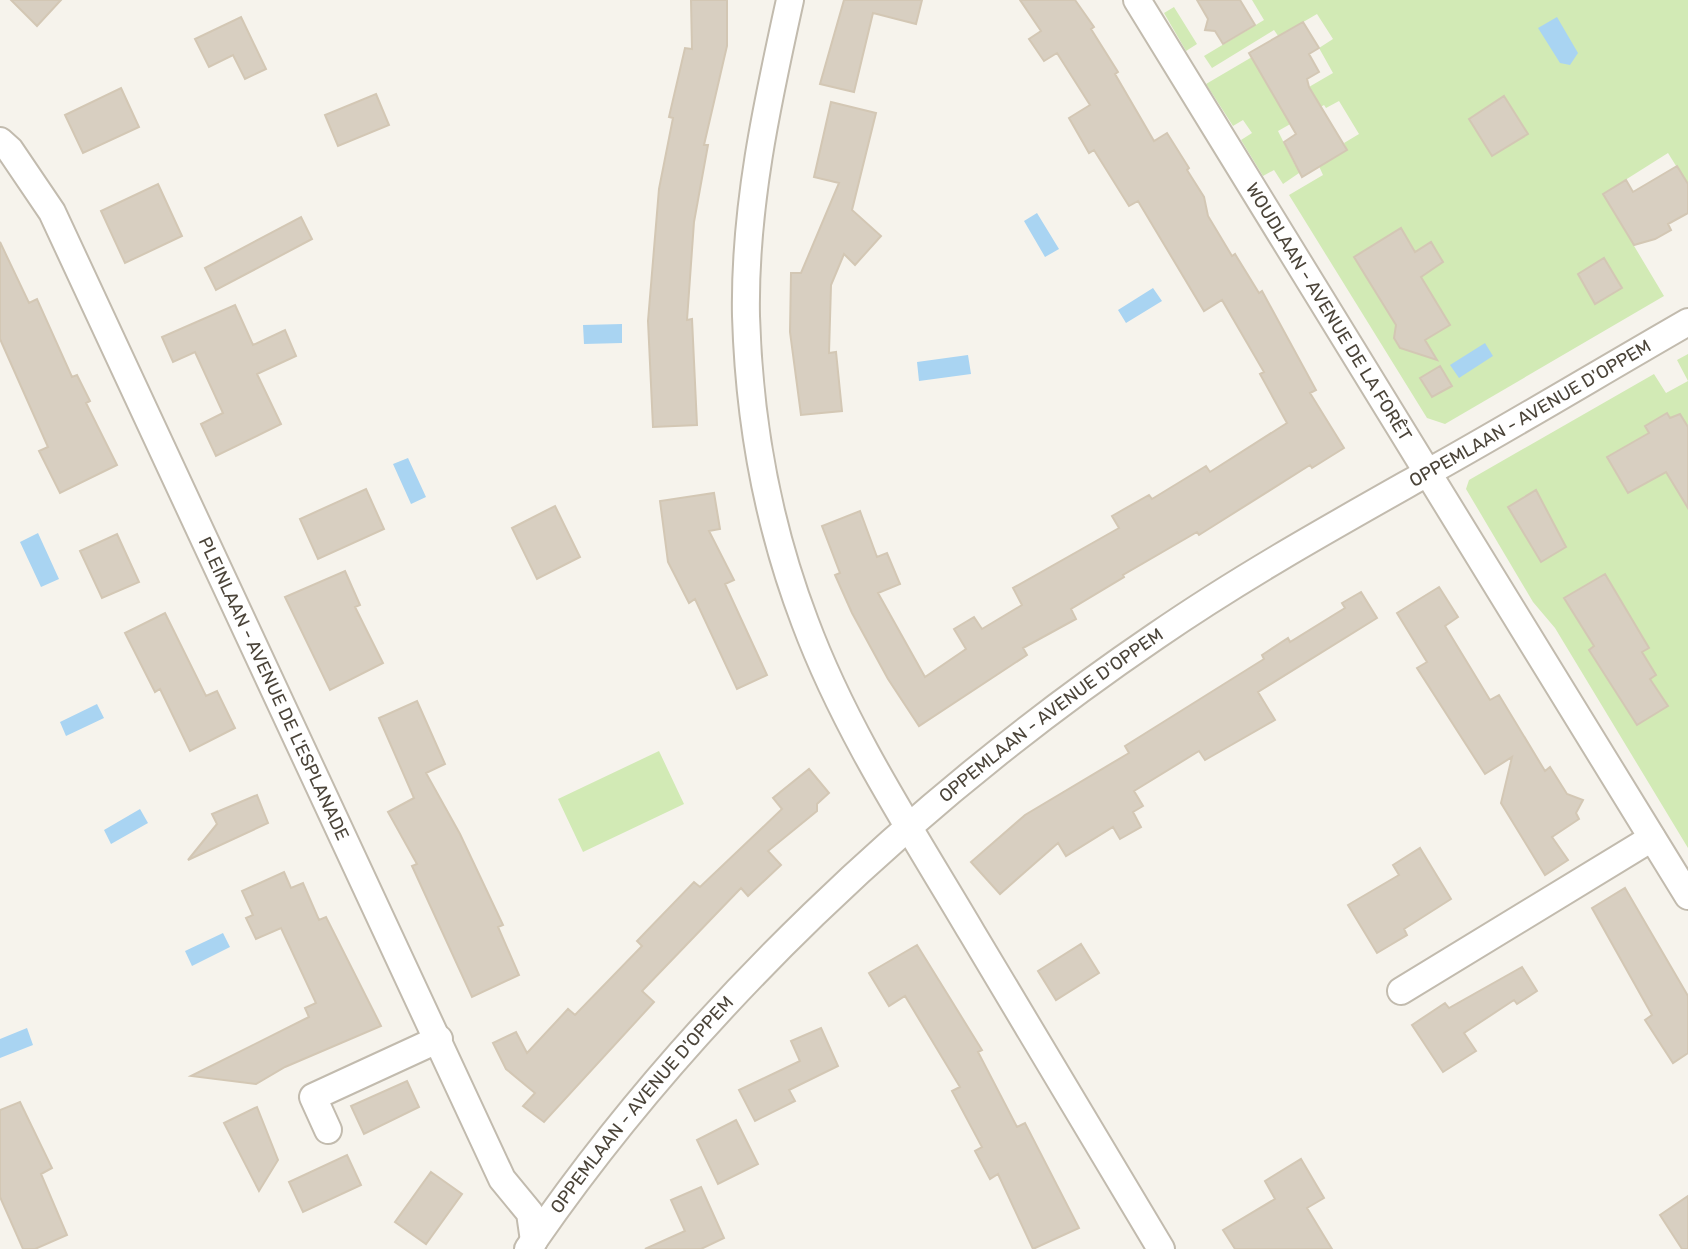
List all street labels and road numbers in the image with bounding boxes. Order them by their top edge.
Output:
street label: WOUDLAAN - AVENUE DE LA FORÊT [1241,178,1417,445]
street label: OPPEMLAAN - AVENUE D'OPPEM [1405,335,1655,492]
street label: PLEINLAAN - AVENUE DE L'ESPLANADE [194,533,354,844]
street label: OPPEMLAAN - AVENUE D'OPPEM [935,623,1167,807]
street label: OPPEMLAAN - AVENUE D'OPPEM [546,991,738,1218]

